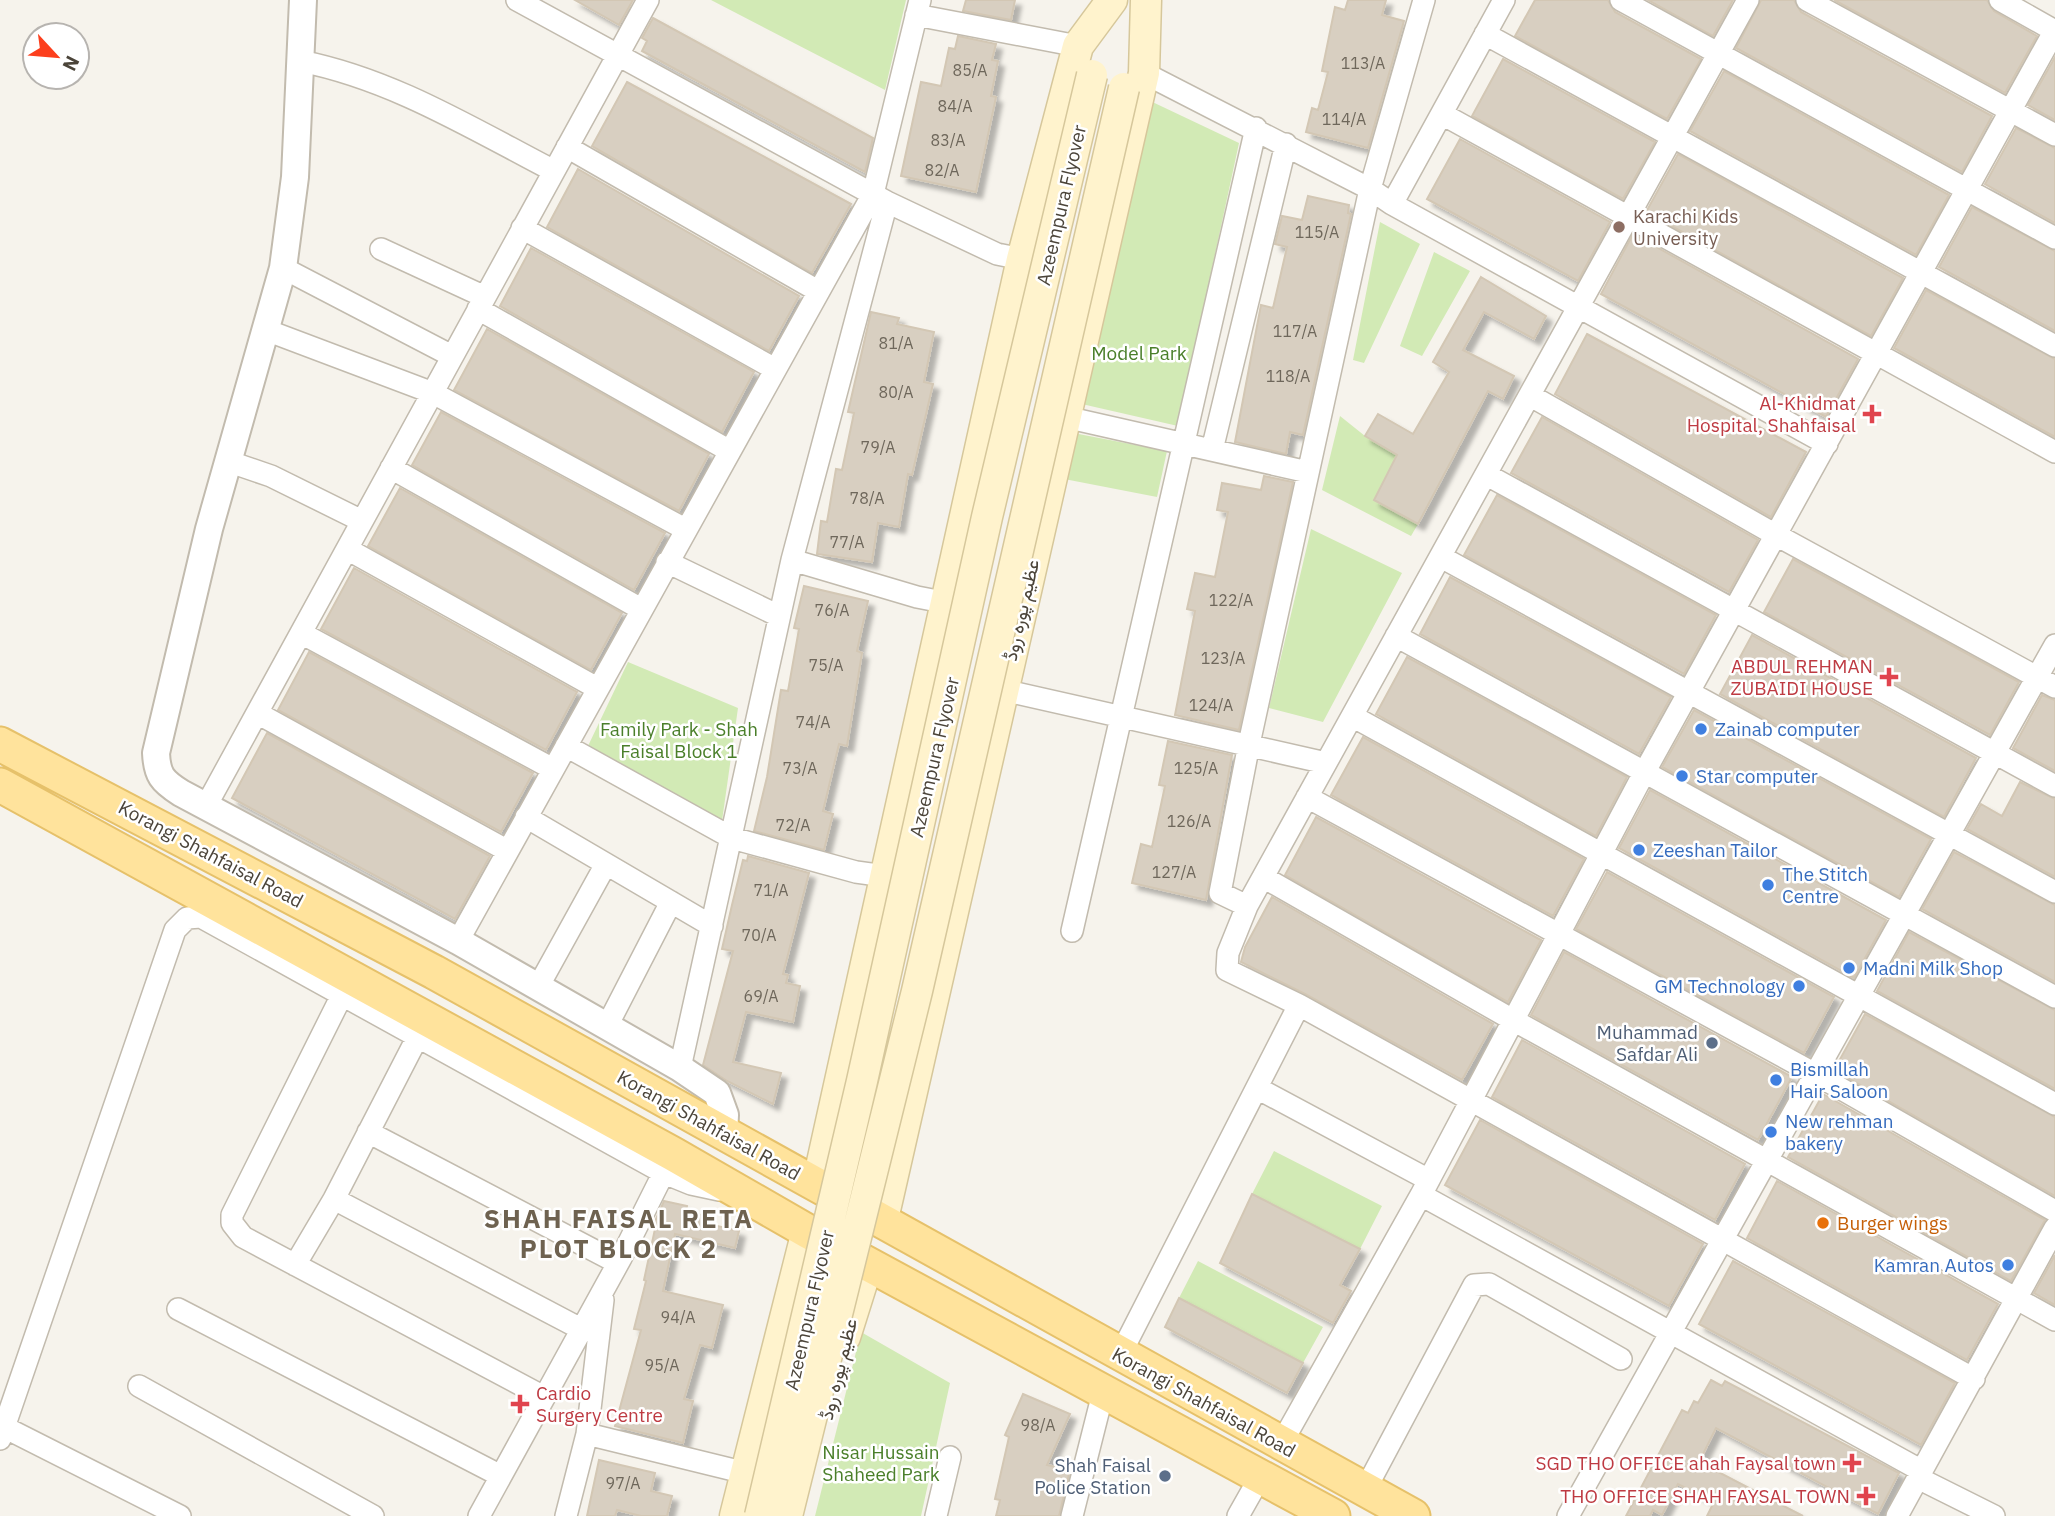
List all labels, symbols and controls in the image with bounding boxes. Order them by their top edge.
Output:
north arrow [21,21,91,91]
text: N [57,52,85,75]
house number: 113/A [1341,53,1385,73]
house number: 85/A [953,60,987,80]
house number: 84/A [938,96,972,116]
house number: 114/A [1322,109,1366,129]
street label: Azeempura Flyover [1031,122,1091,288]
house number: 83/A [931,130,965,150]
house number: 82/A [925,160,959,180]
place label: Karachi Kids University [1633,204,1739,250]
marker: Karachi Kids University [1611,219,1627,235]
house number: 115/A [1295,222,1339,242]
house number: 117/A [1273,321,1317,341]
house number: 81/A [879,333,913,353]
park label: Model Park [1091,341,1187,365]
house number: 118/A [1266,366,1310,386]
house number: 80/A [879,382,913,402]
place label: Al-Khidmat Hospital, Shahfaisal [1687,391,1856,437]
marker: Al-Khidmat Hospital, Shahfaisal [1862,404,1882,424]
house number: 79/A [861,437,895,457]
house number: 78/A [850,488,884,508]
house number: 77/A [830,532,864,552]
street label: عظیم پورہ روڈ [998,557,1046,664]
house number: 122/A [1209,590,1253,610]
house number: 76/A [815,600,849,620]
house number: 123/A [1201,648,1245,668]
place label: ABDUL REHMAN ZUBAIDI HOUSE [1730,654,1873,700]
house number: 75/A [809,655,843,675]
marker: ABDUL REHMAN ZUBAIDI HOUSE [1879,667,1899,687]
street label: Azeempura Flyover [904,674,964,840]
house number: 124/A [1189,695,1233,715]
house number: 74/A [796,712,830,732]
park label: Family Park - Shah Faisal Block 1 [600,717,758,763]
place label: Zainab computer [1715,717,1860,741]
marker: Zainab computer [1693,721,1709,737]
house number: 73/A [783,758,817,778]
house number: 125/A [1174,758,1218,778]
place label: Star computer [1696,764,1818,788]
marker: Star computer [1674,768,1690,784]
street label: Korangi Shahfaisal Road [114,795,308,913]
house number: 126/A [1167,811,1211,831]
house number: 72/A [776,815,810,835]
place label: Zeeshan Tailor [1653,838,1777,862]
marker: Zeeshan Tailor [1631,842,1647,858]
house number: 127/A [1152,862,1196,882]
place label: The Stitch Centre [1782,862,1868,908]
marker: The Stitch Centre [1760,877,1776,893]
house number: 71/A [754,880,788,900]
house number: 70/A [742,925,776,945]
place label: Madni Milk Shop [1863,956,2003,980]
marker: Madni Milk Shop [1841,960,1857,976]
place label: GM Technology [1655,974,1786,998]
marker: GM Technology [1791,978,1807,994]
house number: 69/A [744,986,778,1006]
place label: Muhammad Safdar Ali [1597,1020,1698,1066]
marker: Muhammad Safdar Ali [1704,1035,1720,1051]
place label: Bismillah Hair Saloon [1790,1057,1888,1103]
street label: Korangi Shahfaisal Road [613,1065,805,1185]
marker: Bismillah Hair Saloon [1768,1072,1784,1088]
place label: New rehman bakery [1785,1109,1893,1155]
marker: New rehman bakery [1763,1124,1779,1140]
district label: SHAH FAISAL RETA PLOT BLOCK 2 [484,1201,754,1265]
place label: Burger wings [1837,1211,1948,1235]
marker: Burger wings [1815,1215,1831,1231]
street label: Azeempura Flyover [779,1227,839,1393]
place label: Kamran Autos [1874,1253,1994,1277]
marker: Kamran Autos [2000,1257,2016,1273]
house number: 94/A [661,1307,695,1327]
street label: عظیم پورہ روڈ [814,1316,864,1423]
street label: Korangi Shahfaisal Road [1108,1342,1300,1462]
house number: 95/A [645,1355,679,1375]
place label: Cardio Surgery Centre [536,1381,663,1427]
marker: Cardio Surgery Centre [510,1394,530,1414]
house number: 98/A [1021,1415,1055,1435]
park label: Nisar Hussain Shaheed Park [822,1440,940,1486]
place label: SGD THO OFFICE ahah Faysal town [1535,1451,1836,1475]
place label: Shah Faisal Police Station [1034,1453,1151,1499]
marker: SGD THO OFFICE ahah Faysal town [1842,1453,1862,1473]
marker: Shah Faisal Police Station [1157,1468,1173,1484]
house number: 97/A [606,1473,640,1493]
place label: THO OFFICE SHAH FAYSAL TOWN [1560,1484,1850,1508]
marker: THO OFFICE SHAH FAYSAL TOWN [1856,1486,1876,1506]

